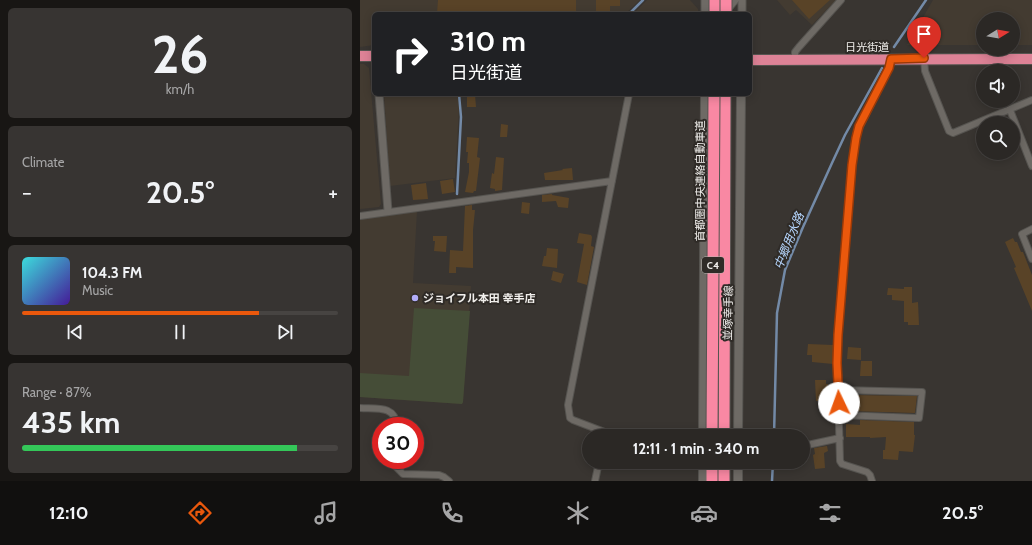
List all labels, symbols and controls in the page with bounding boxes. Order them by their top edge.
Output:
north arrow [976,12,1020,56]
map controls [976,12,1020,160]
pin [907,17,941,58]
text: 26 [152,23,208,86]
icon: arrive [913,23,935,45]
text: 310 m [450,24,526,58]
icon: right [384,28,436,80]
street label: 日光街道 [845,40,889,54]
text: 日光街道 [450,62,522,84]
button: sound [976,64,1020,108]
text: km/h [166,81,194,97]
button: search [976,116,1020,160]
street label: 首都圏中央連絡自動車道 [693,121,707,242]
text: Climate [22,154,64,170]
text: 20.5° [146,174,214,211]
text: − [22,179,32,206]
text: + [328,179,338,206]
water label: 中郷用水路 [770,209,807,271]
road number: C4 [702,257,724,273]
text: 104.3 FM [82,264,142,282]
text: Music [82,282,113,298]
street label: 並塚幸手線 [721,285,735,341]
place label: ジョイフル本田 幸手店 [423,291,535,305]
marker: ジョイフル本田 幸手店 [410,293,420,303]
icon: previous [64,321,86,343]
icon: pause [169,321,191,343]
icon: next [274,321,296,343]
position arrow [818,382,860,424]
text: Range · 87% [22,384,91,400]
text: 435 km [22,404,120,441]
speed limit sign: 30 [372,417,424,469]
text: 12:11 · 1 min · 340 m [633,440,759,458]
icon: directions [186,499,214,527]
icon: music [312,499,340,527]
icon: phone [438,499,466,527]
icon: climate [564,499,592,527]
icon: car [690,499,718,527]
icon: filters [816,499,844,527]
text: 12:10 [49,502,88,524]
text: 20.5° [942,502,983,524]

